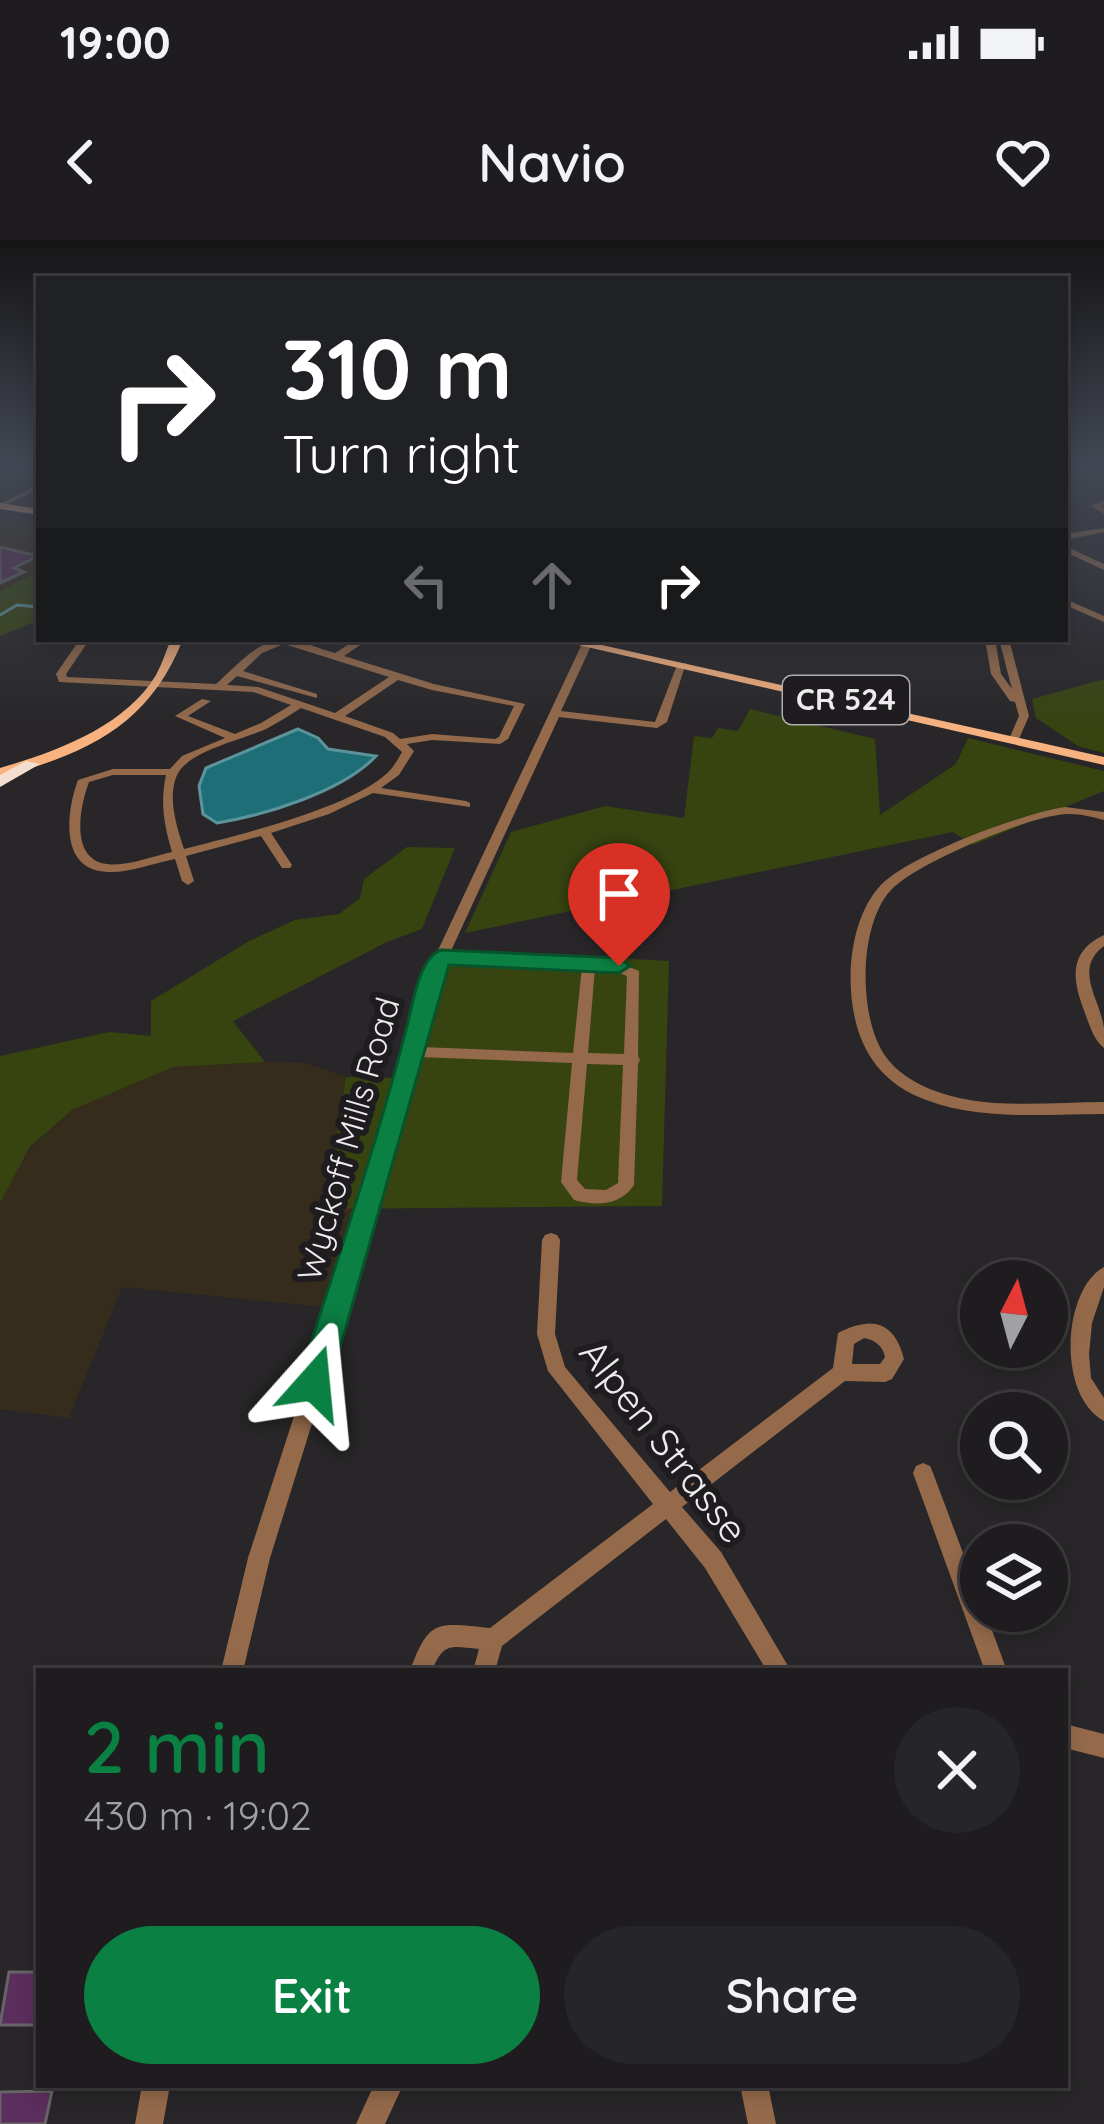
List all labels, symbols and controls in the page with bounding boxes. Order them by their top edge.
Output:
text: 19:00 [60,14,171,70]
text: Navio [478,128,626,196]
icon: back [48,129,114,195]
icon: heart [990,129,1056,195]
text: 310 m [282,315,512,420]
icon: right [84,324,240,480]
text: Turn right [282,419,521,487]
icon: left [393,552,459,618]
icon: ahead [519,552,585,618]
icon: right [645,552,711,618]
road number: CR 524 [783,676,909,724]
pin [568,843,670,966]
icon: arrive [586,861,652,927]
street label: Wyckoff Mills Road [287,992,408,1285]
north arrow [960,1260,1068,1368]
map controls [960,1260,1068,1632]
position arrow [251,1320,377,1446]
street label: Alpen Strasse [570,1329,759,1552]
button: search [960,1392,1068,1500]
button: layers [960,1524,1068,1632]
text: 2 min [84,1701,270,1791]
button: close [894,1707,1020,1833]
text: 430 m · 19:02 [84,1791,312,1840]
button: Exit [84,1926,540,2064]
button: Share [564,1926,1020,2064]

